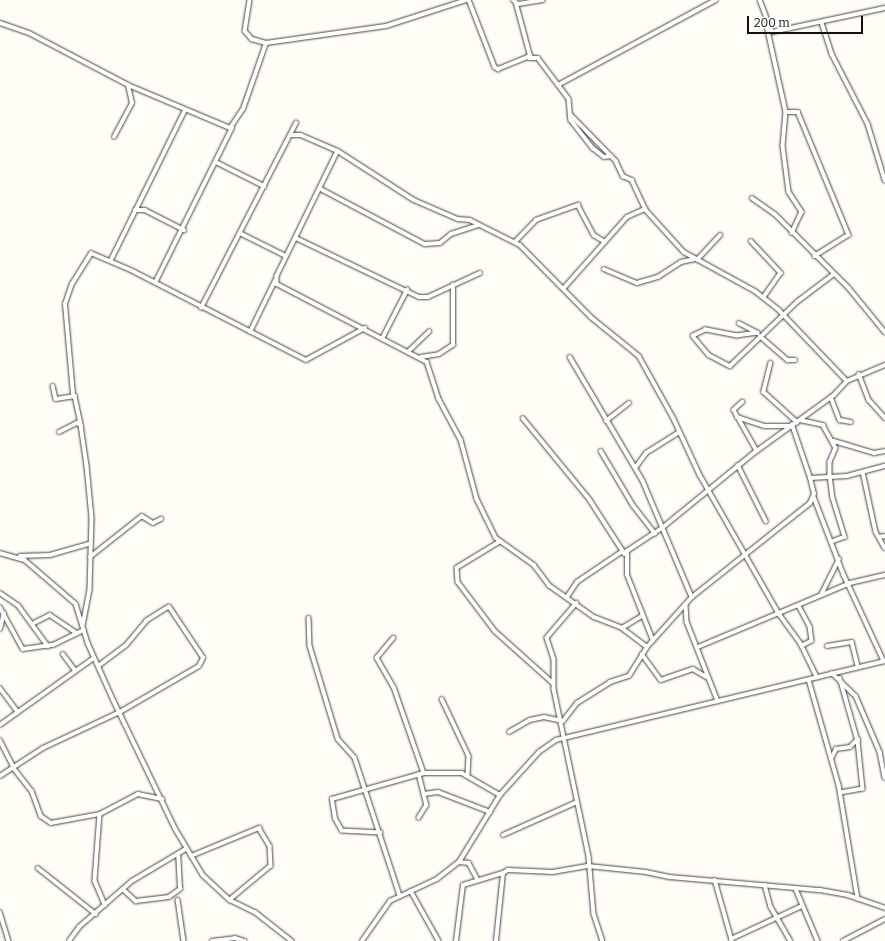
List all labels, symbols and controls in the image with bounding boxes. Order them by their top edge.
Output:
scale bar [749,8,865,34]
text: 200 m [754,16,790,30]

